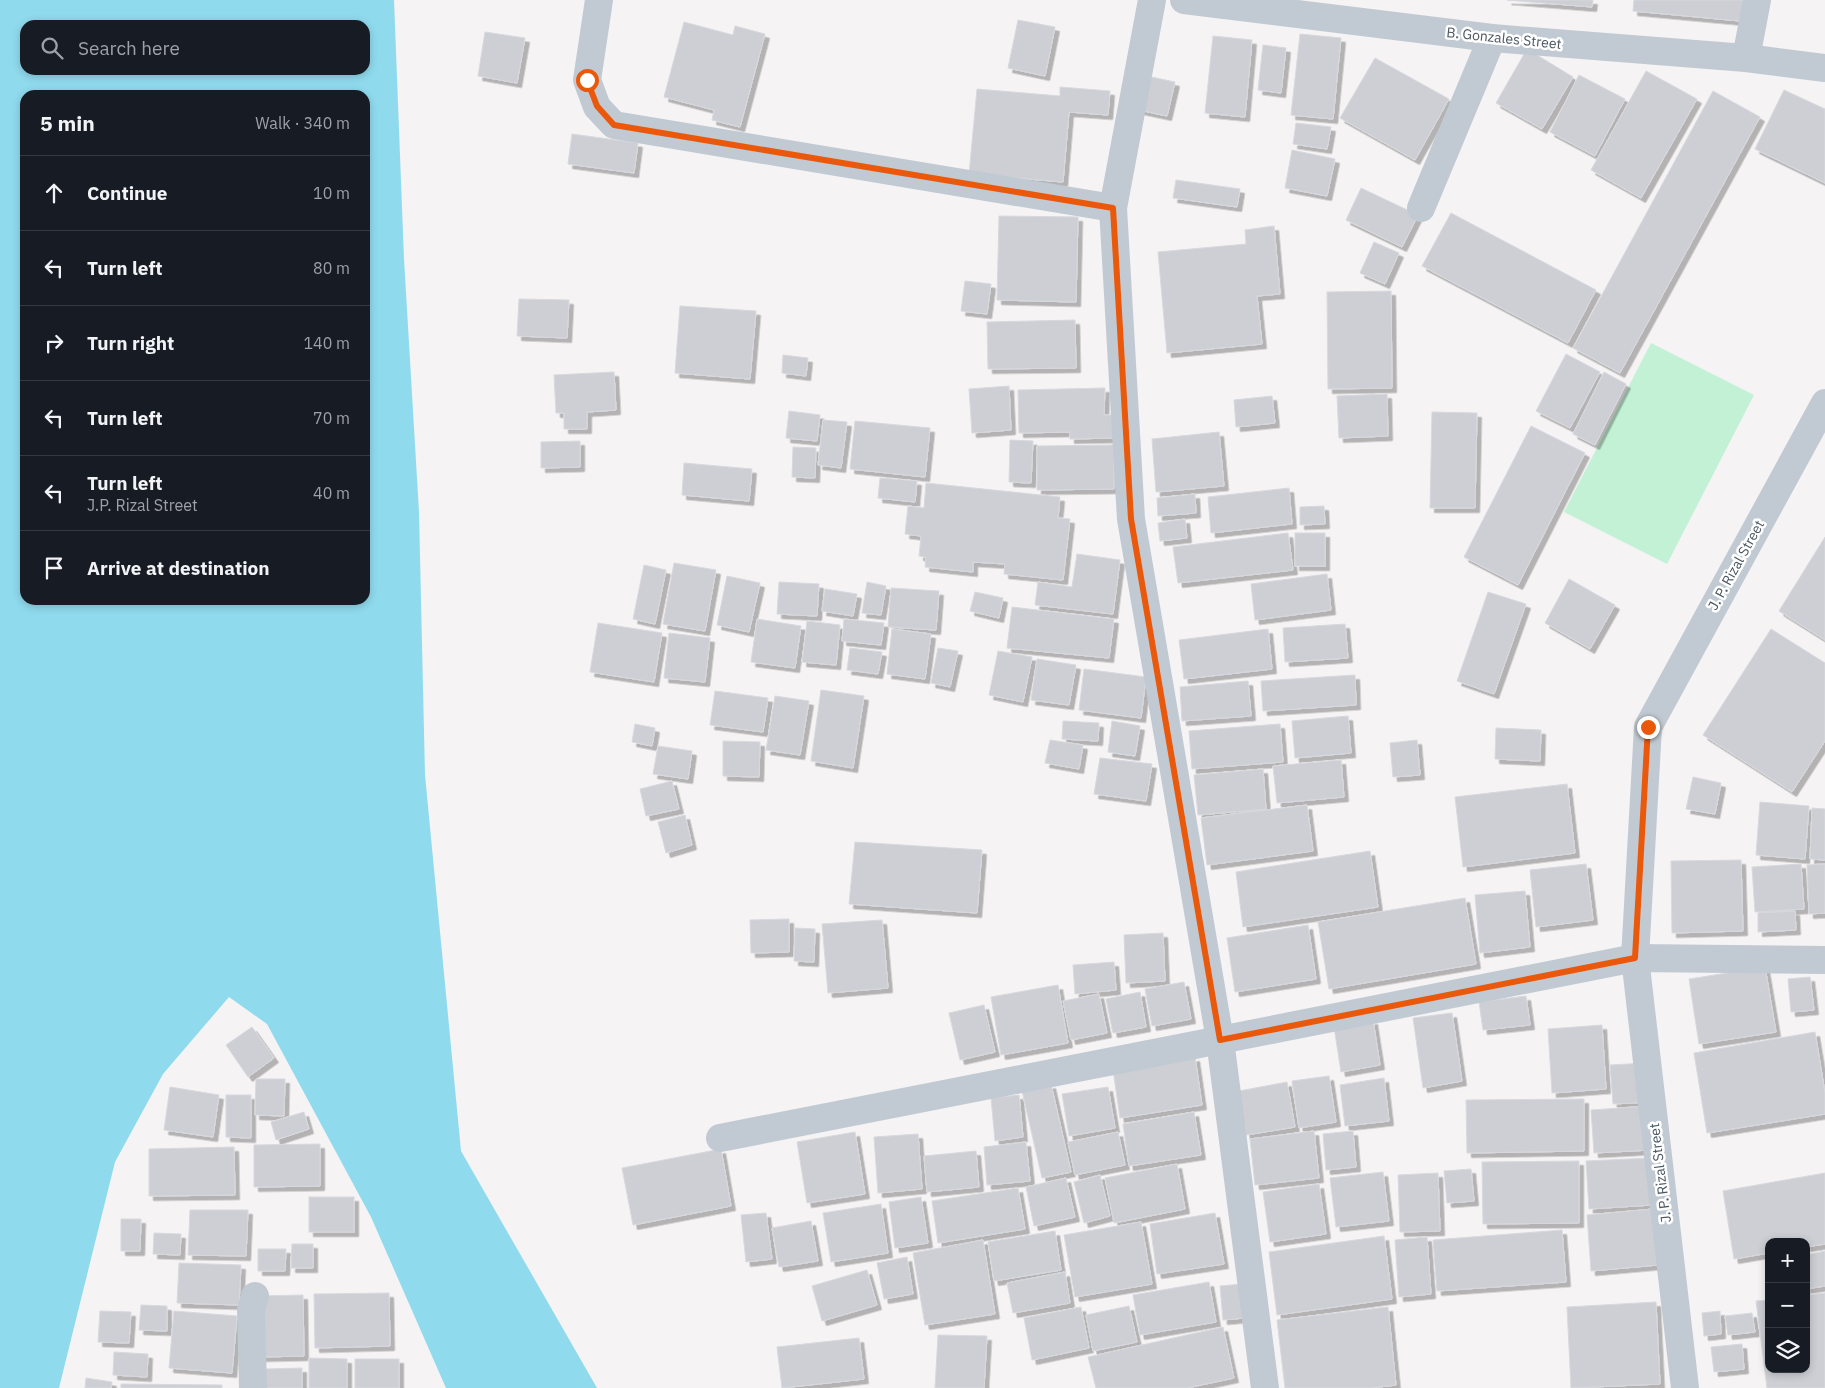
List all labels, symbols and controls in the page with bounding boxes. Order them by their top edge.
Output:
search box [20,20,370,75]
street label: B. Gonzales Street [1446,23,1562,53]
icon: search [38,34,66,62]
text: Search here [78,36,180,60]
route start [576,69,599,92]
text: 5 min [40,109,95,137]
text: Walk · 340 m [255,113,350,133]
icon: ahead [40,179,68,207]
text: Continue [87,181,167,205]
text: 10 m [313,183,350,203]
icon: left [40,254,68,282]
text: Turn left [87,256,163,280]
text: 80 m [313,258,350,278]
icon: right [40,329,68,357]
text: Turn right [87,331,174,355]
text: 140 m [303,333,350,353]
icon: left [40,404,68,432]
text: Turn left [87,406,163,430]
text: 70 m [313,408,350,428]
text: Turn left [87,471,163,495]
icon: left [40,479,68,507]
text: 40 m [313,483,350,503]
text: J.P. Rizal Street [87,495,198,515]
street label: J. P. Rizal Street [1704,517,1768,613]
icon: arrive [40,554,68,582]
text: Arrive at destination [87,556,270,580]
route end [1637,716,1660,739]
street label: J. P. Rizal Street [1645,1122,1675,1224]
map controls [1765,1238,1810,1373]
button: + [1765,1238,1810,1283]
button: − [1765,1283,1810,1328]
button: layers [1765,1328,1810,1373]

